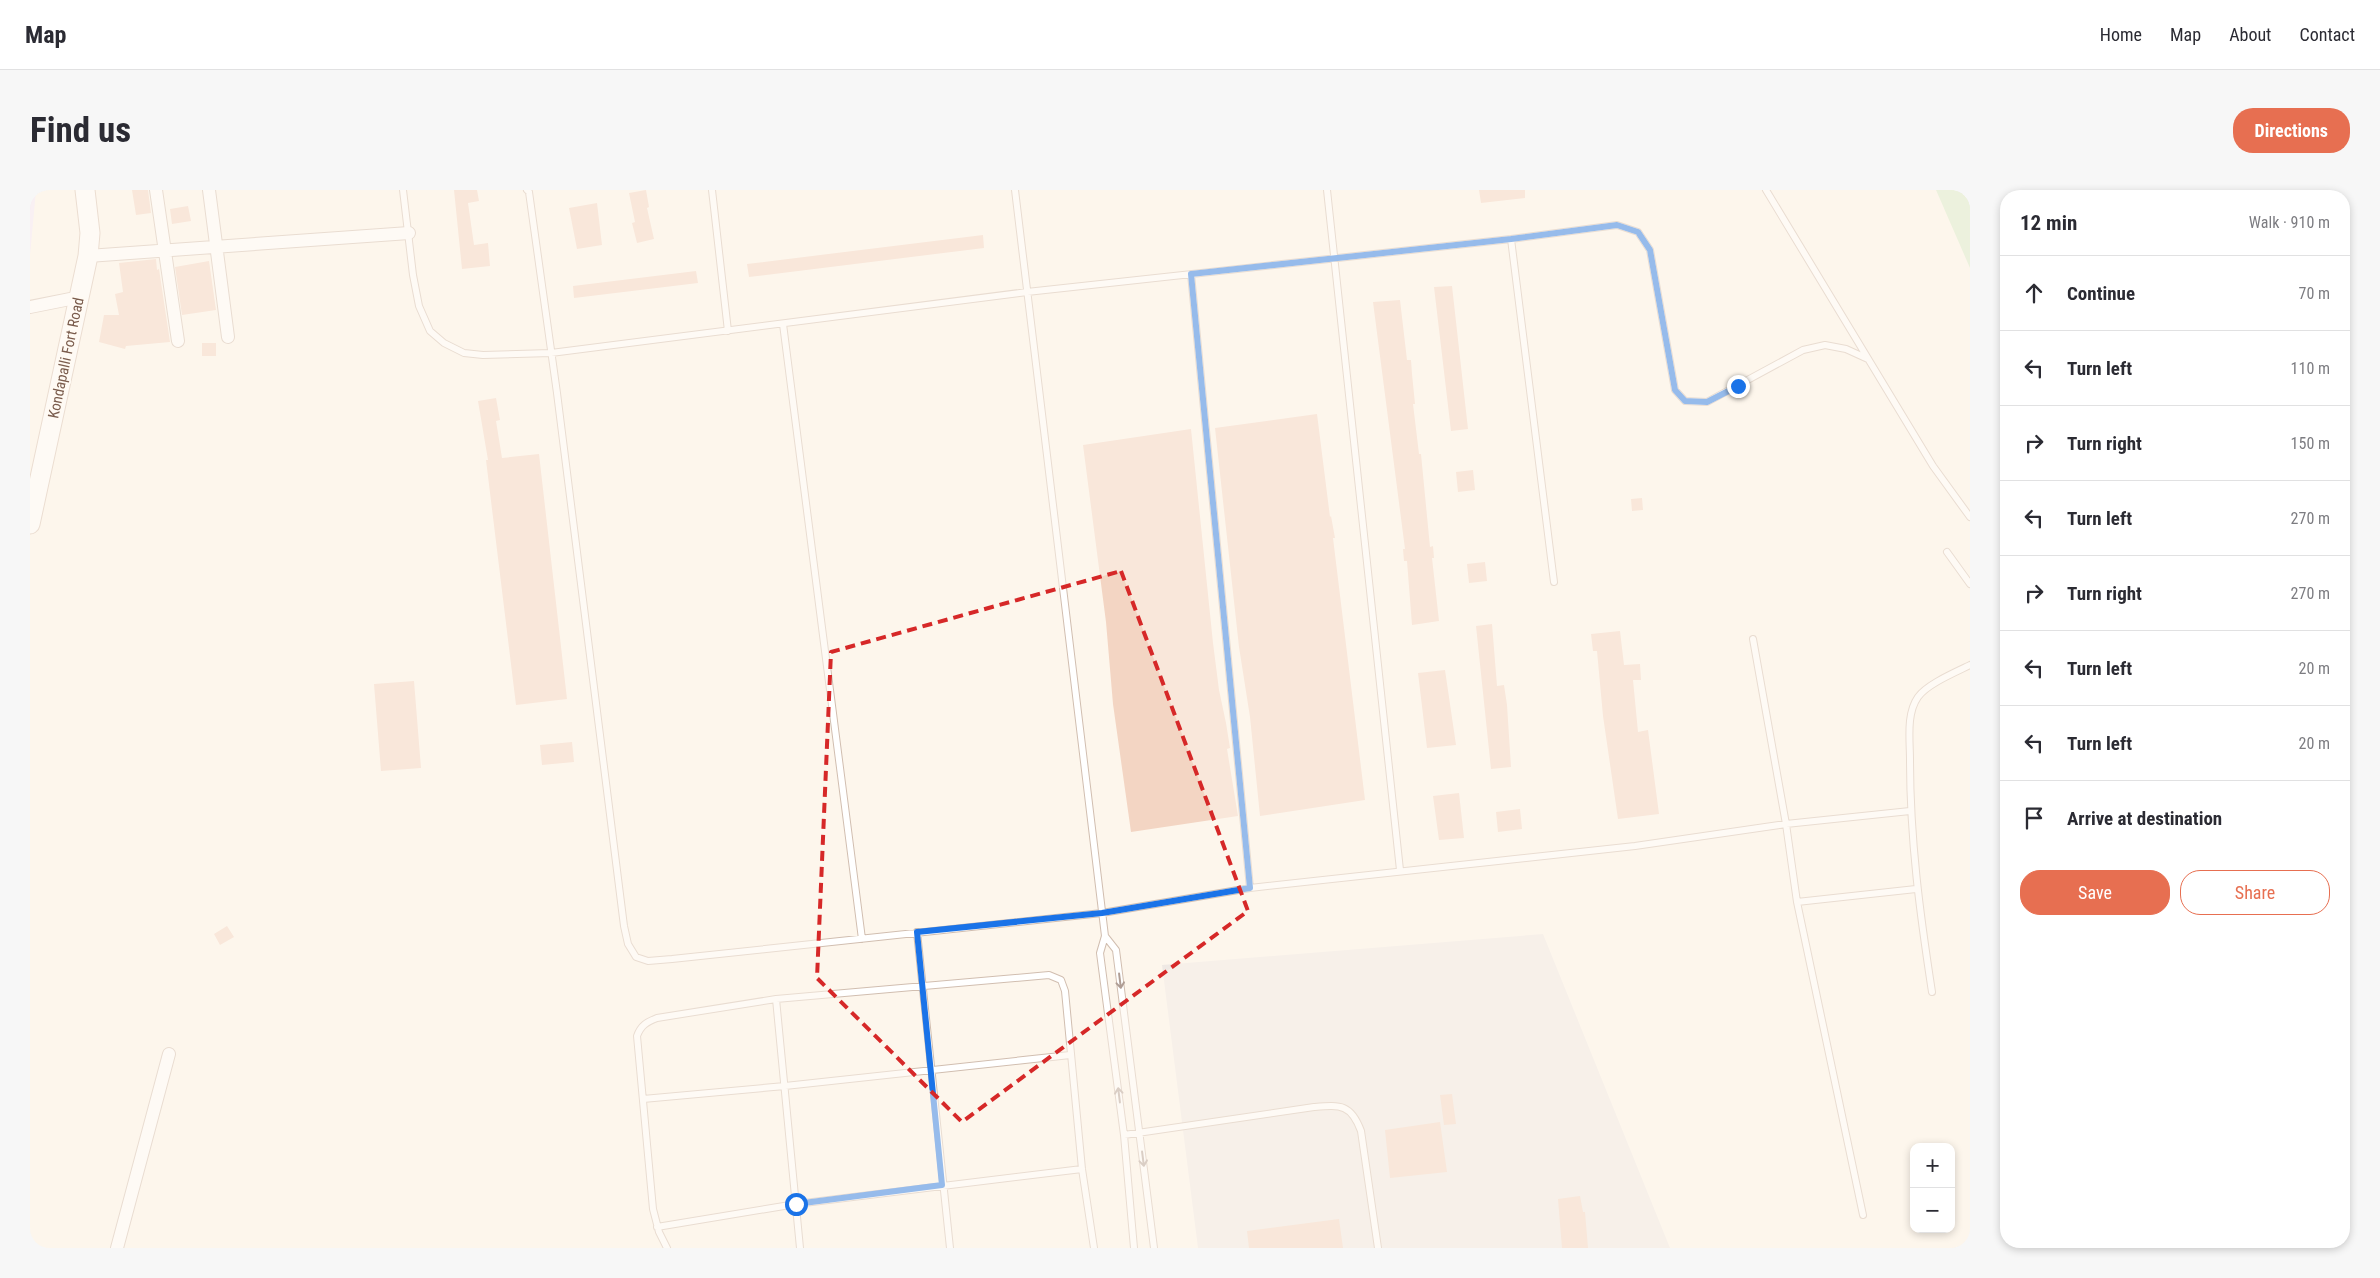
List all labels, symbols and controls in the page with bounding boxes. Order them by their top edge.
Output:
text: Map [25,21,66,49]
text: Home [2100,24,2142,45]
text: Map [2170,24,2201,45]
text: About [2229,24,2271,45]
text: Contact [2299,24,2355,45]
button: Directions [2233,108,2350,153]
text: Find us [30,110,131,151]
text: 12 min [2020,211,2077,235]
text: Walk · 910 m [2249,213,2330,232]
icon: ahead [2020,279,2048,307]
text: Continue [2067,282,2135,305]
text: 70 m [2298,284,2330,303]
street label: Kondapalli Fort Road [44,296,88,420]
icon: left [2020,354,2048,382]
text: Turn left [2067,357,2132,380]
text: 110 m [2291,359,2330,378]
route end [1727,375,1750,398]
icon: right [2020,429,2048,457]
text: Turn right [2067,432,2142,455]
text: 150 m [2291,434,2330,453]
icon: left [2020,504,2048,532]
text: Turn left [2067,507,2132,530]
text: 270 m [2291,509,2330,528]
icon: right [2020,579,2048,607]
text: Turn right [2067,582,2142,605]
text: 270 m [2291,584,2330,603]
icon: left [2020,654,2048,682]
text: Turn left [2067,657,2132,680]
text: 20 m [2298,659,2330,678]
icon: left [2020,729,2048,757]
text: Turn left [2067,732,2132,755]
text: 20 m [2298,734,2330,753]
icon: arrive [2020,804,2048,832]
text: Arrive at destination [2067,807,2222,830]
button: Save [2020,870,2170,915]
button: Share [2180,870,2330,915]
one-way arrow [1115,972,1125,988]
one-way arrow [1114,1087,1124,1103]
map controls [1910,1143,1955,1233]
button: + [1910,1143,1955,1188]
one-way arrow [1138,1151,1148,1167]
button: − [1910,1188,1955,1233]
route start [785,1193,808,1216]

